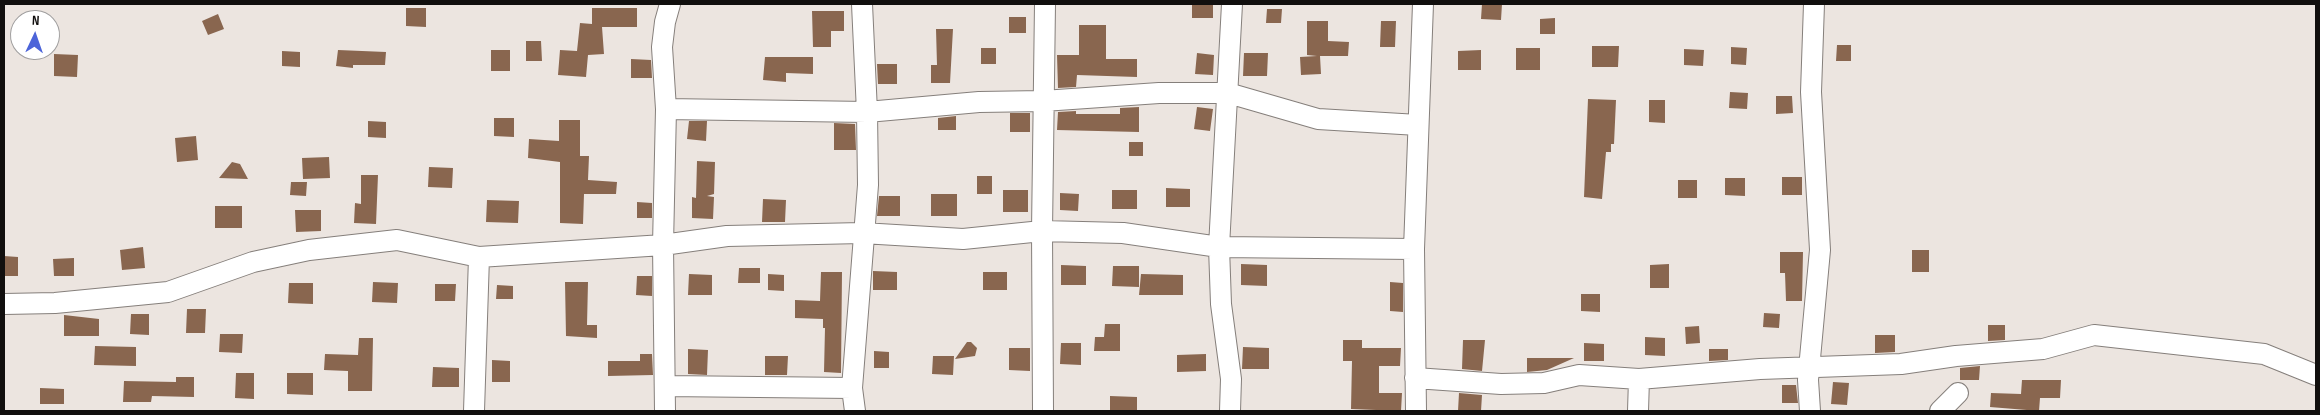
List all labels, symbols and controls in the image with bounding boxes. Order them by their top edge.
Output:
north arrow [10,10,60,60]
text: N [32,12,40,29]

